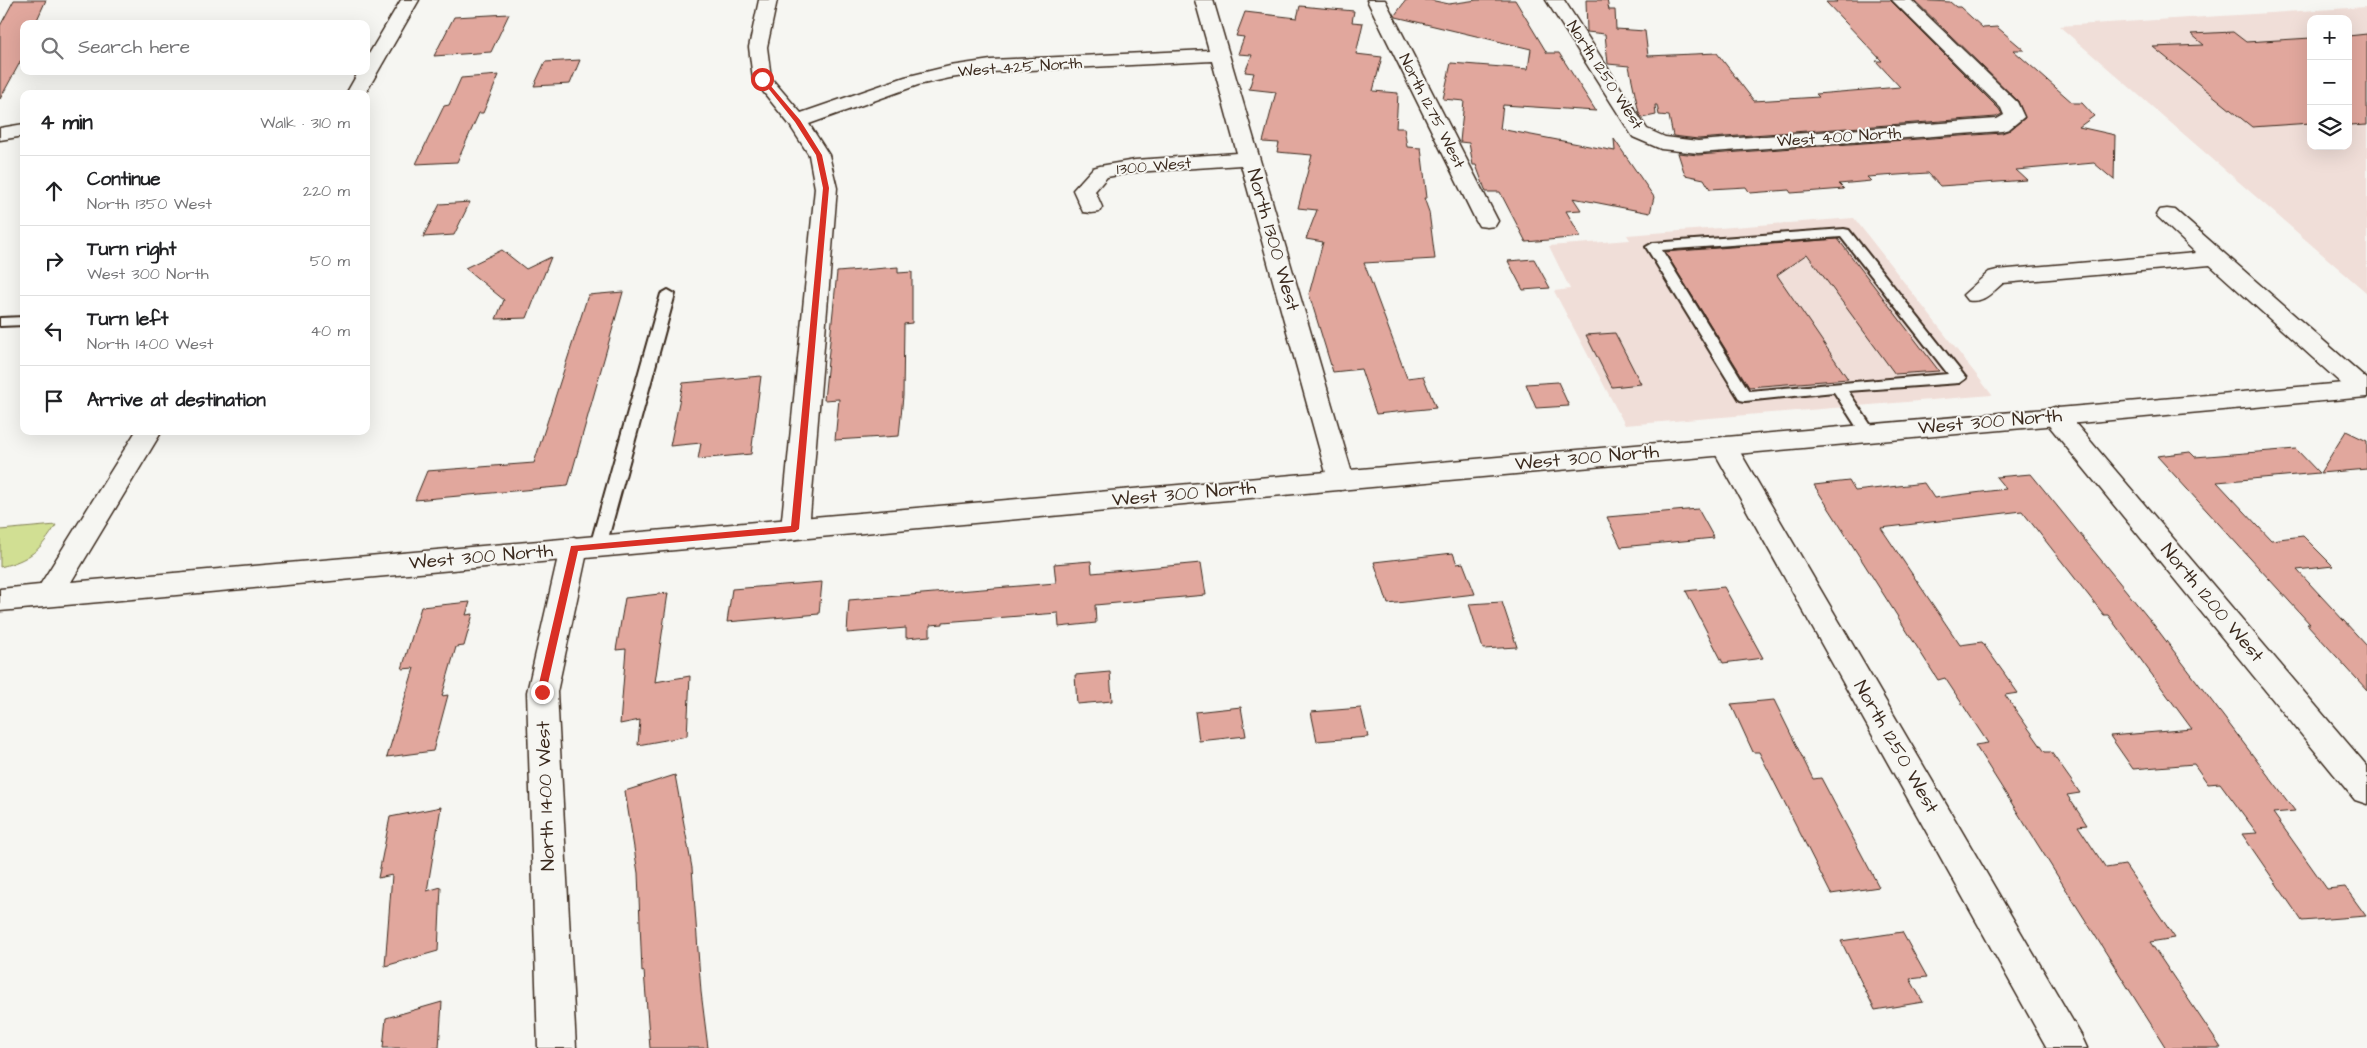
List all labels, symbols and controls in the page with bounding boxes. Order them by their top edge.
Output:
map controls [2307,15,2352,150]
button: + [2307,15,2352,60]
street label: North 1250 West [1561,16,1649,134]
search box [20,20,370,75]
icon: search [38,34,66,62]
text: Search here [78,34,190,61]
street label: North 1275 West [1394,50,1471,172]
street label: West 425 North [957,52,1083,82]
button: − [2307,60,2352,105]
route start [751,68,774,91]
button: layers [2307,105,2352,150]
text: 4 min [40,108,93,137]
text: Walk · 310 m [260,112,350,134]
street label: West 400 North [1776,122,1902,152]
street label: 1300 West [1116,152,1193,180]
text: Continue [87,166,161,193]
street label: North 1300 West [1240,166,1306,315]
icon: ahead [40,177,68,205]
text: 220 m [303,180,350,202]
text: North 1350 West [87,193,212,215]
text: Turn right [87,236,176,263]
icon: right [40,247,68,275]
text: 50 m [310,250,350,272]
text: West 300 North [87,263,209,285]
text: Turn left [87,306,168,333]
icon: left [40,317,68,345]
text: 40 m [310,320,350,342]
text: North 1400 West [87,333,213,355]
icon: arrive [40,387,68,415]
text: Arrive at destination [87,387,266,414]
street label: West 300 North [1917,402,2064,442]
street label: West 300 North [1514,438,1661,478]
street label: West 300 North [1111,474,1258,514]
street label: West 300 North [408,537,555,577]
street label: North 1200 West [2154,538,2270,669]
street label: North 1250 West [1847,676,1945,819]
route end [531,681,554,704]
street label: North 1400 West [530,720,562,871]

